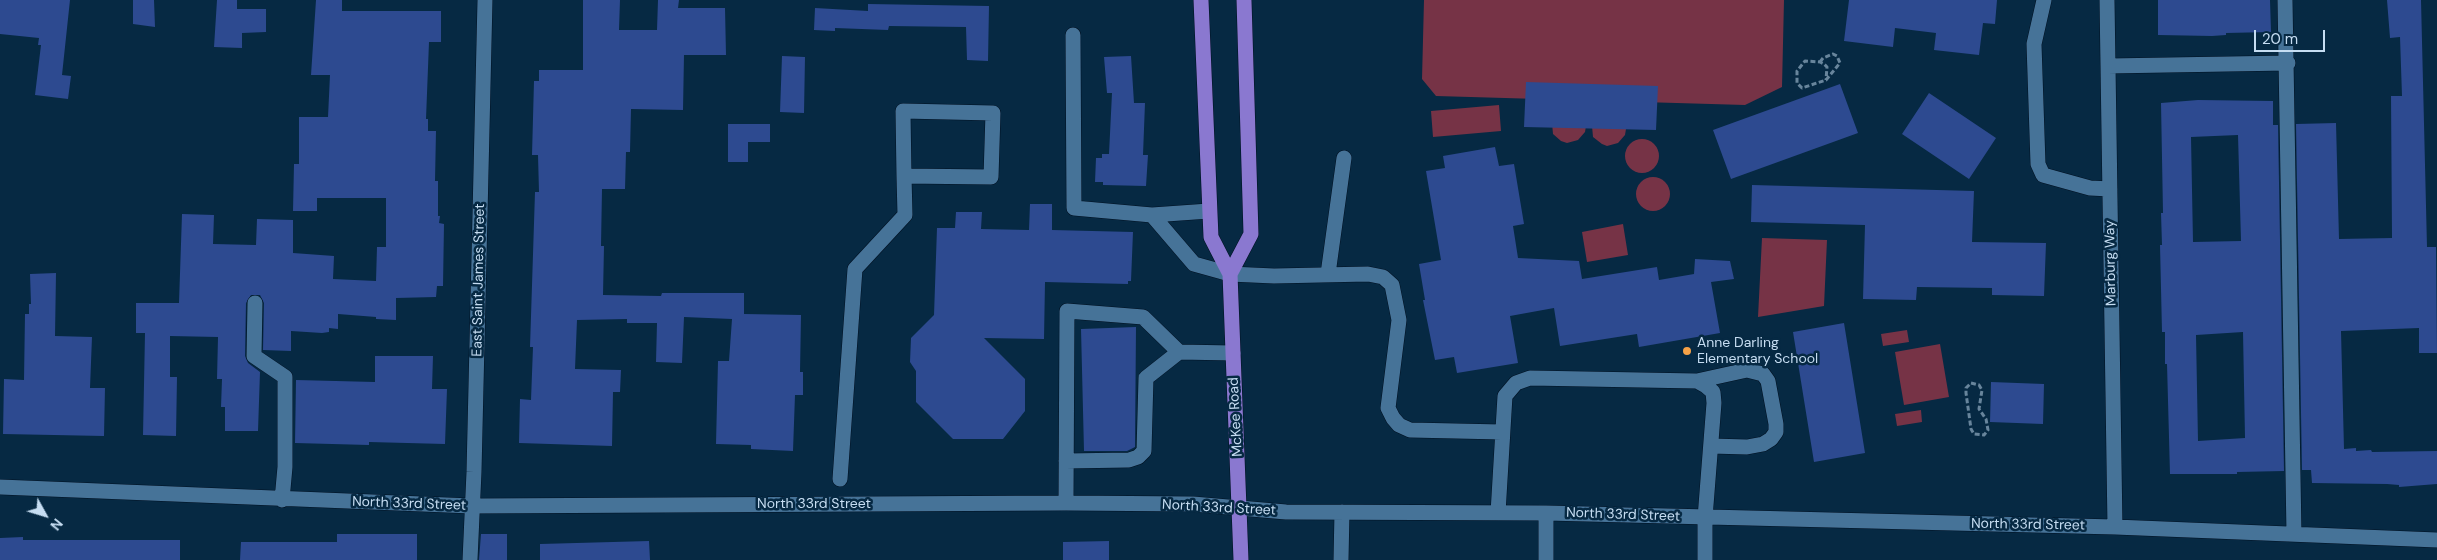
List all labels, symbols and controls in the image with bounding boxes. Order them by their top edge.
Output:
scale bar [2257,20,2328,52]
text: 20 m [2262,29,2298,49]
street label: East Saint James Street [469,203,489,357]
street label: Marburg Way [2102,220,2120,306]
place label: Anne Darling Elementary School [1697,335,1818,368]
marker: Anne Darling Elementary School [1681,345,1693,357]
street label: McKee Road [1226,377,1246,457]
north arrow [20,490,70,540]
street label: North 33rd Street [352,494,466,514]
street label: North 33rd Street [757,496,871,512]
street label: North 33rd Street [1162,497,1276,519]
street label: North 33rd Street [1566,505,1680,525]
text: N [46,515,67,534]
street label: North 33rd Street [1971,516,2085,534]

